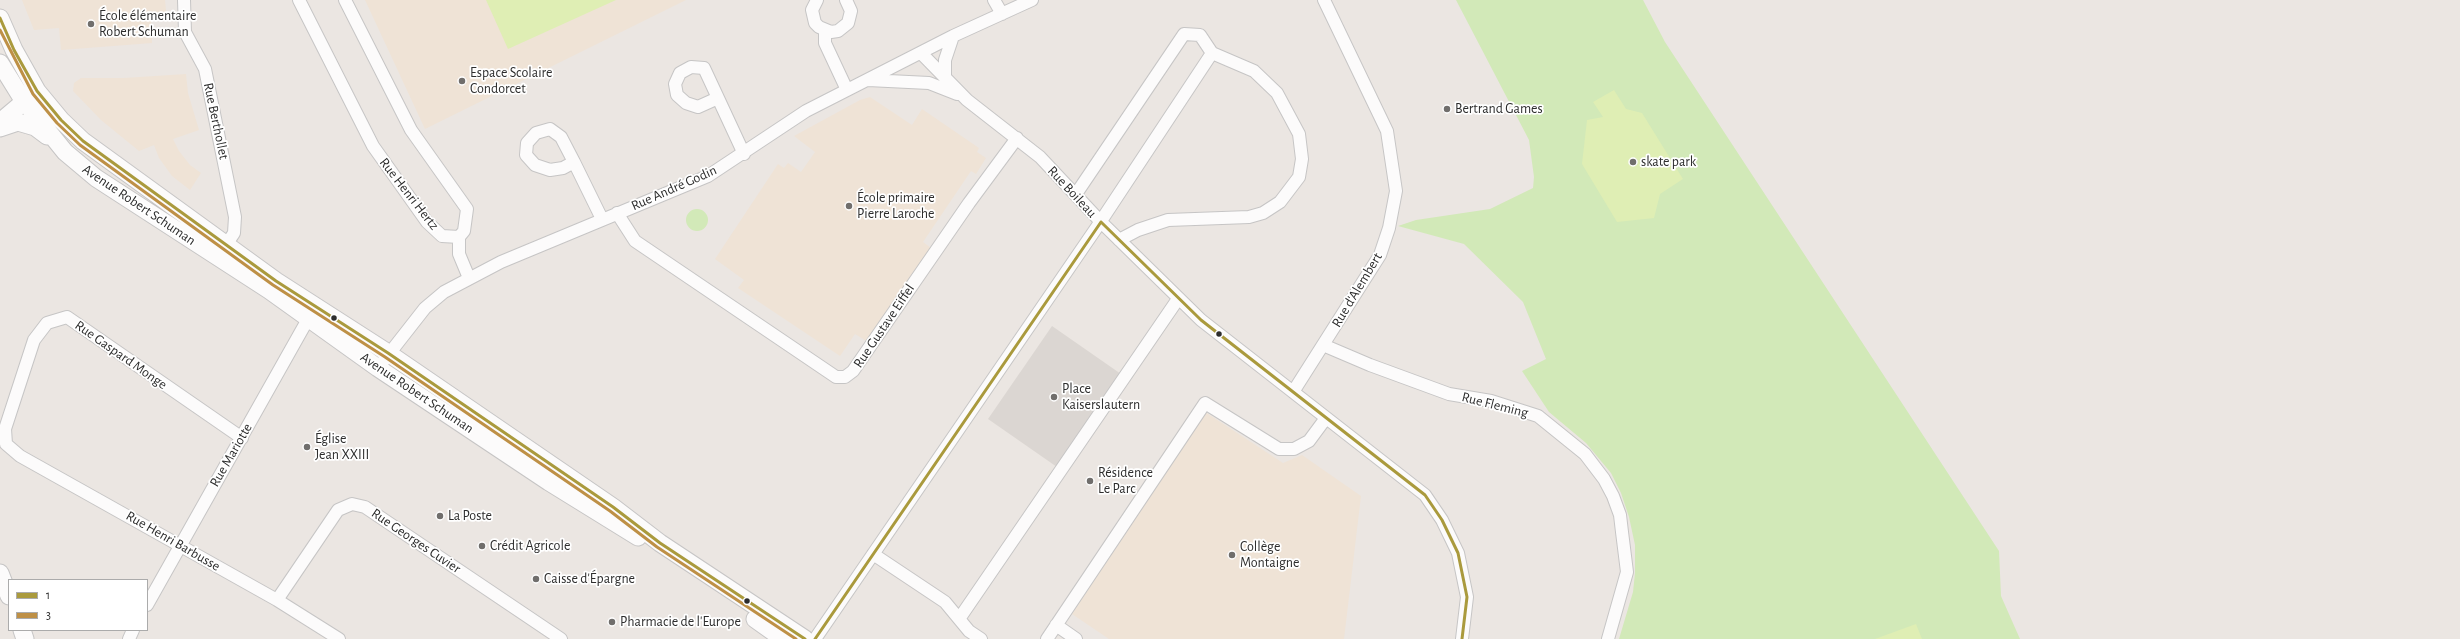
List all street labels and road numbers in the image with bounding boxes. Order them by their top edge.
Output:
street label: Rue Berthollet [200,81,232,161]
street label: Rue Henri Hertz [376,155,442,233]
street label: Avenue Robert Schuman [79,161,199,249]
street label: Rue André Godin [629,162,719,214]
street label: Rue Boileau [1044,163,1100,221]
street label: Rue d'Alembert [1328,250,1386,330]
street label: Rue Gustave Eiffel [850,281,918,371]
street label: Rue Gaspard Monge [72,317,170,393]
street label: Avenue Robert Schuman [357,349,477,437]
street label: Rue Fleming [1460,389,1530,421]
street label: Rue Mariotte [206,420,256,490]
street label: Rue Georges Cuvier [368,505,464,577]
street label: Rue Henri Barbusse [123,507,223,575]

